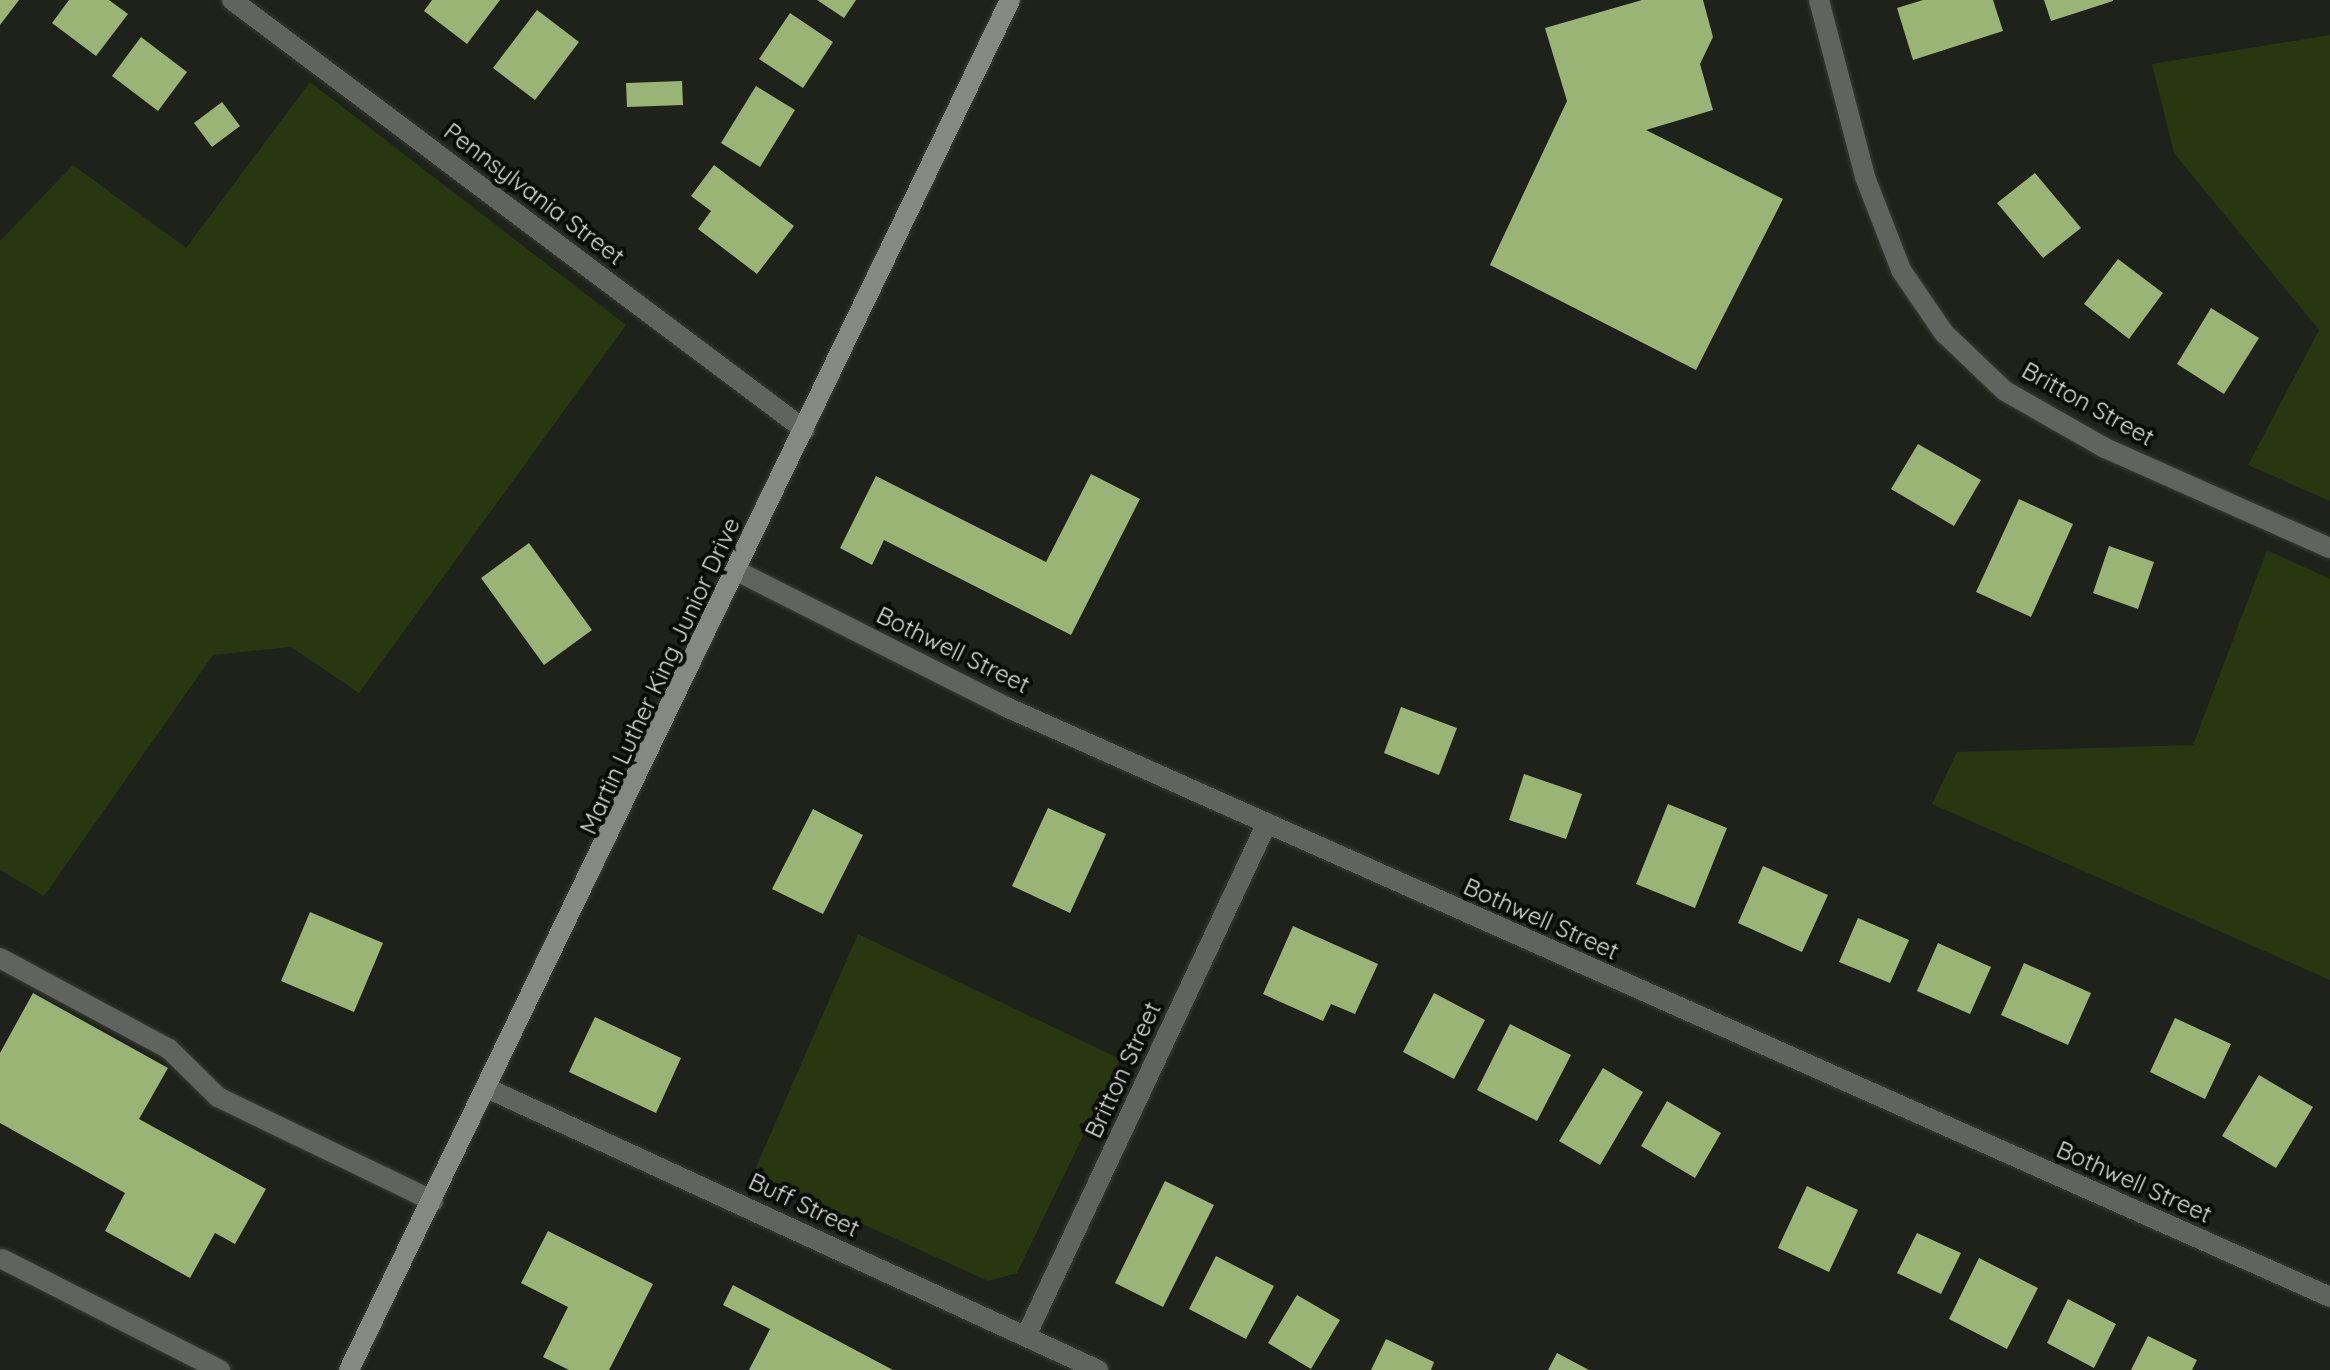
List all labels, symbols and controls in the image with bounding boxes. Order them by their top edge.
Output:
street label: Pennsylvania Street [438,117,630,271]
street label: Britton Street [2017,356,2159,452]
street label: Martin Luther King Junior Drive [574,513,746,839]
street label: Bothwell Street [872,601,1034,699]
street label: Bothwell Street [1459,872,1623,966]
street label: Britton Street [1079,997,1167,1143]
street label: Bothwell Street [2052,1135,2216,1229]
street label: Buff Street [744,1167,864,1243]

